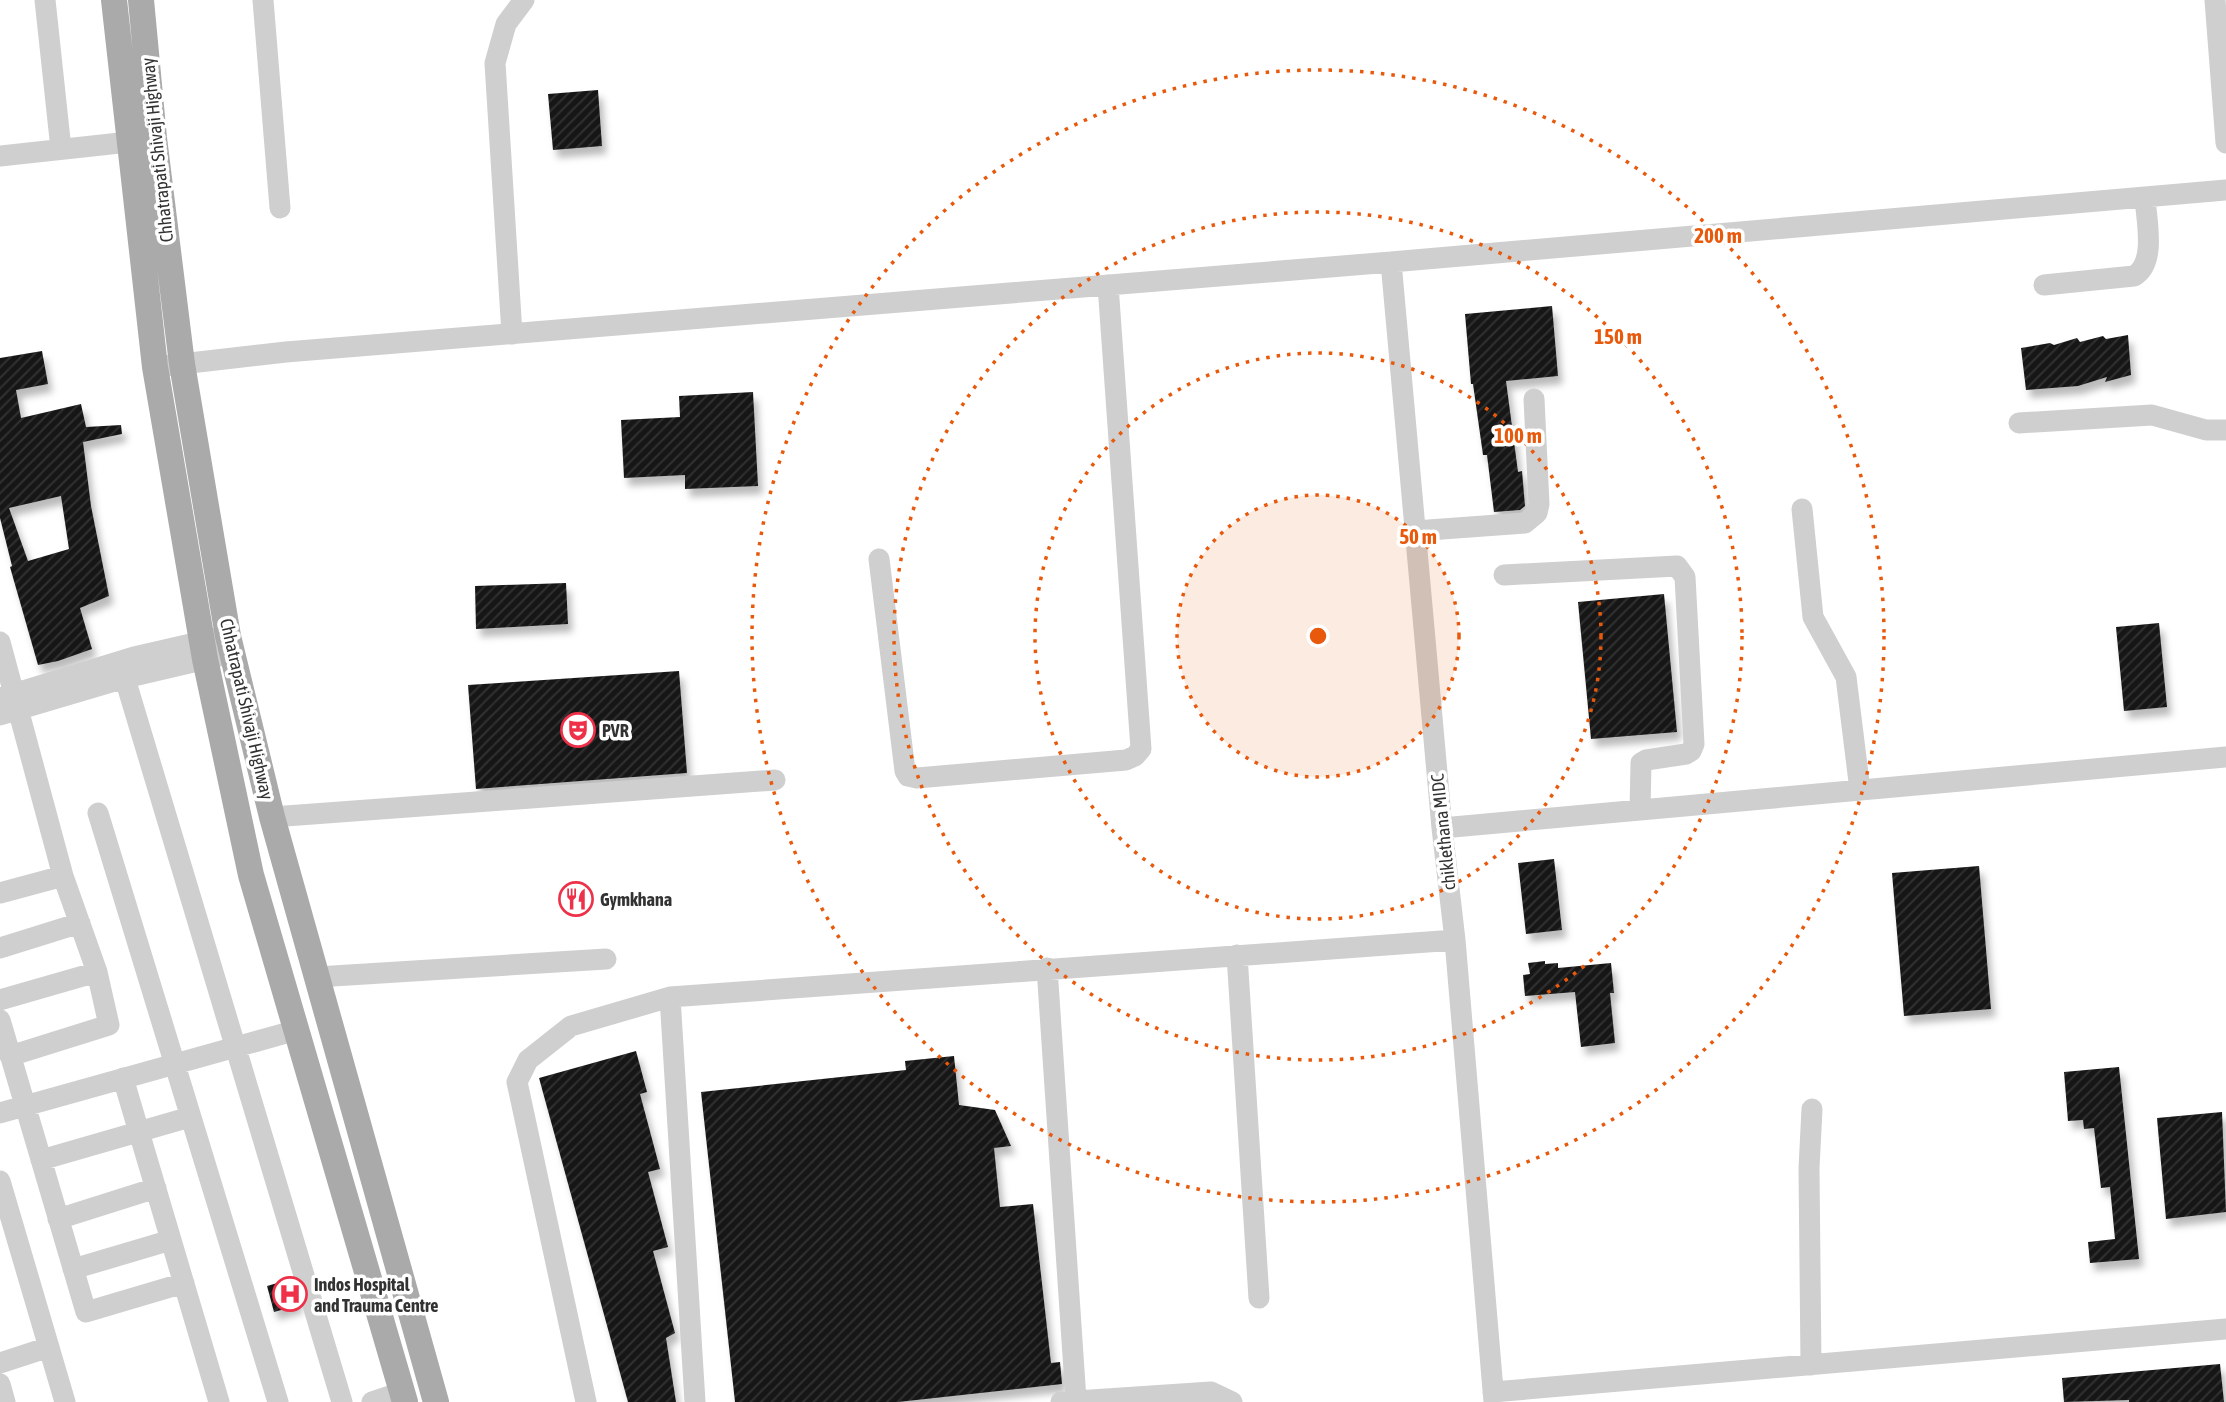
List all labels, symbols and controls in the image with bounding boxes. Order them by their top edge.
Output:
street label: Chhatrapati Shivaji Highway [137,57,177,243]
text: 200 m [1694,223,1742,247]
text: 150 m [1594,324,1642,348]
text: 100 m [1494,423,1542,447]
text: 50 m [1399,524,1437,548]
street label: Chhatrapati Shivaji Highway [216,616,278,802]
centre of rings [1306,624,1330,648]
theatre icon: PVR [559,711,597,749]
place label: PVR [602,720,629,741]
street label: chiklethana MIDC [1426,773,1460,891]
restaurant icon: Gymkhana [557,880,595,918]
place label: Gymkhana [600,889,672,910]
place label: Indos Hospital and Trauma Centre [314,1274,438,1316]
hospital icon: Indos Hospital and Trauma Centre [271,1275,309,1313]

